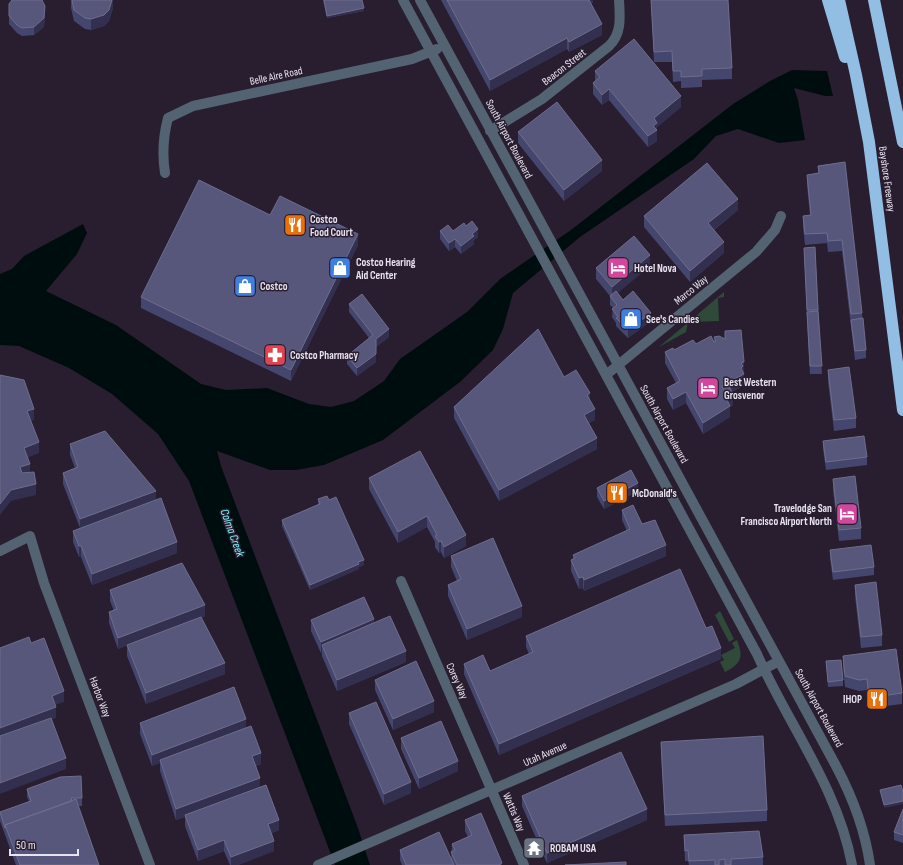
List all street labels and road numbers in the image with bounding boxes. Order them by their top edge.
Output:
street label: Beacon Street [539,45,589,88]
street label: Belle Aire Road [248,64,304,88]
street label: South Airport Boulevard [483,97,535,181]
street label: Bayshore Freeway [876,145,898,213]
street label: Marco Way [671,272,711,308]
street label: South Airport Boulevard [637,383,691,466]
street label: Corey Way [443,661,471,702]
street label: South Airport Boulevard [792,667,846,750]
street label: Harbor Way [86,675,114,720]
street label: Utah Avenue [521,739,569,769]
street label: Wattis Way [500,791,528,834]

